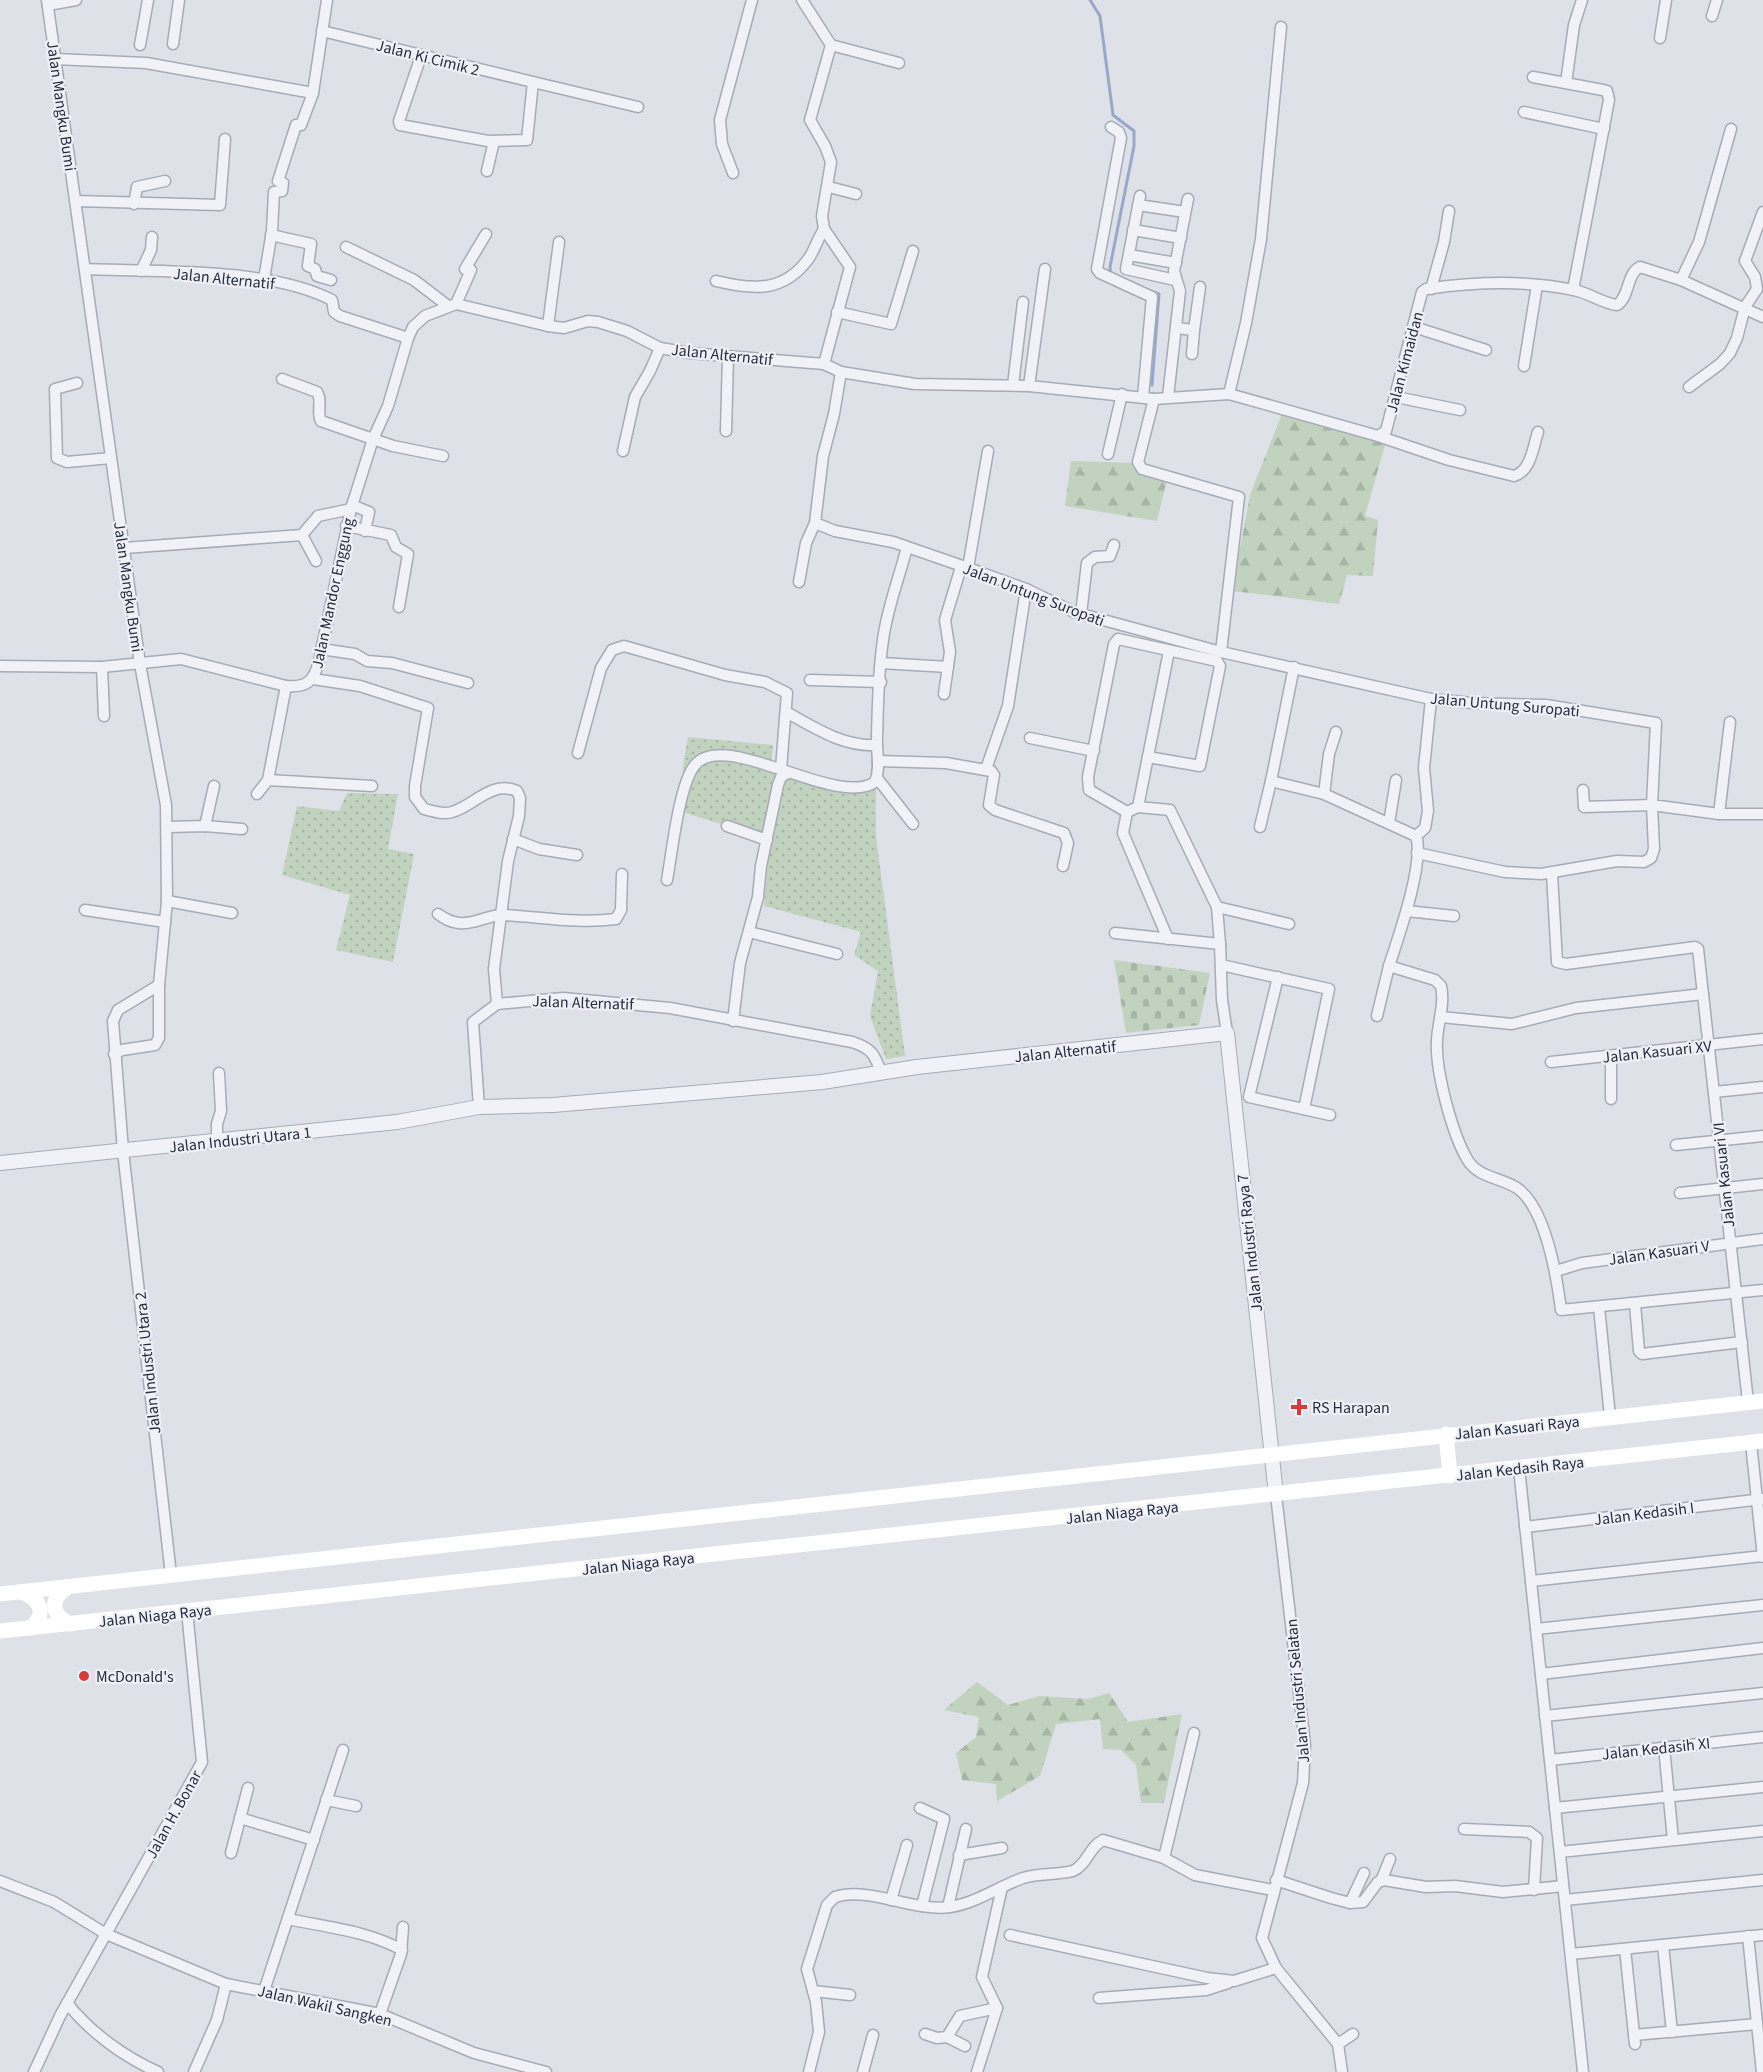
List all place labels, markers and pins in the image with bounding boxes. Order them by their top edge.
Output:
place label: RS Harapan [1312,1397,1390,1419]
marker: RS Harapan [1290,1398,1308,1416]
place label: McDonald's [96,1666,174,1688]
marker: McDonald's [77,1669,91,1683]

